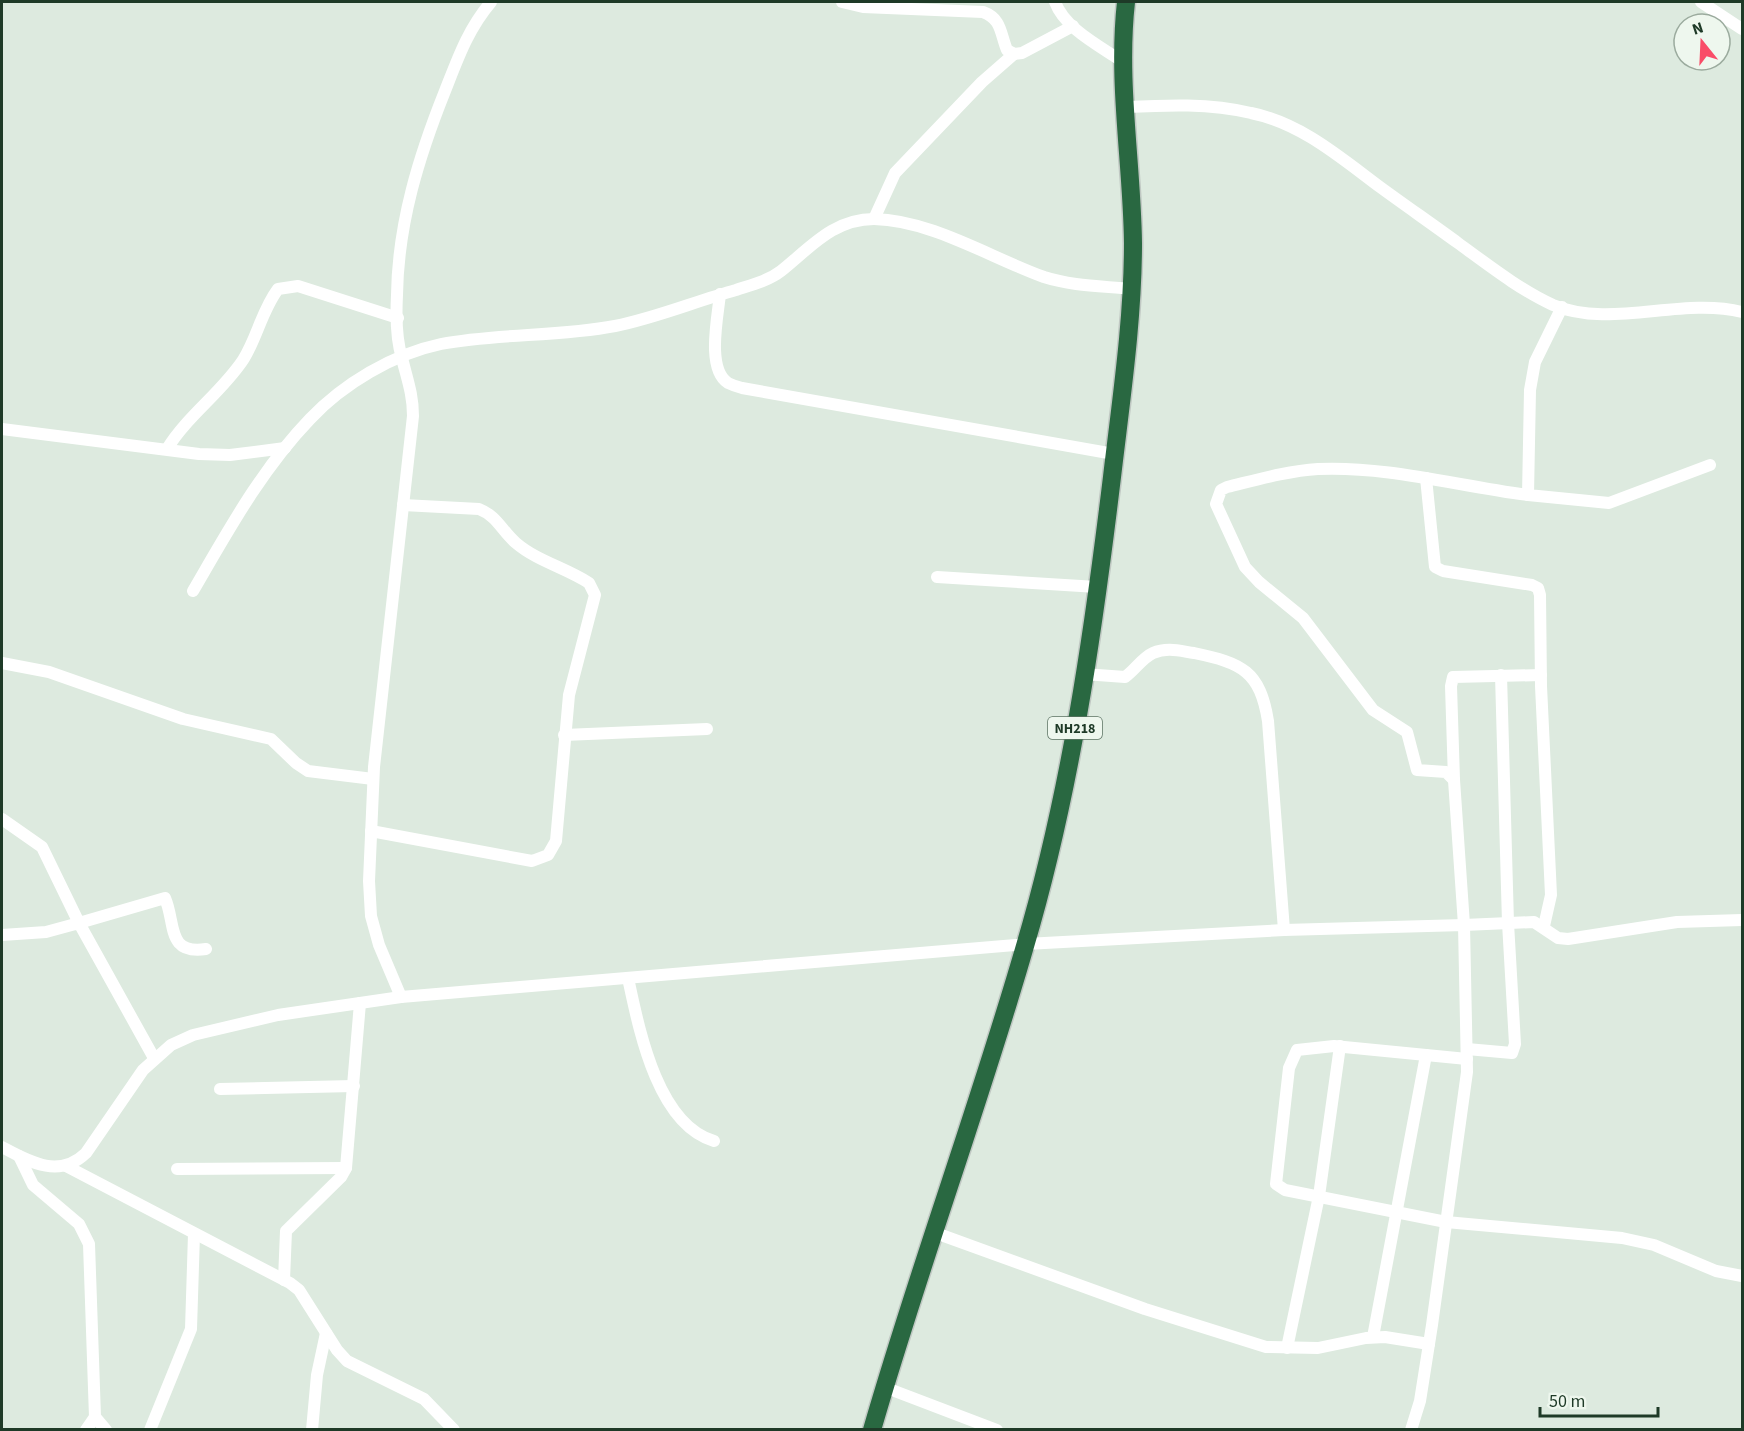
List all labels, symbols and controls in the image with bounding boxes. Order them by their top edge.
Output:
north arrow [1672,12,1732,72]
text: N [1689,17,1706,41]
road number: NH218 [1048,717,1102,739]
scale bar [1540,1380,1658,1418]
text: 50 m [1549,1389,1585,1414]

